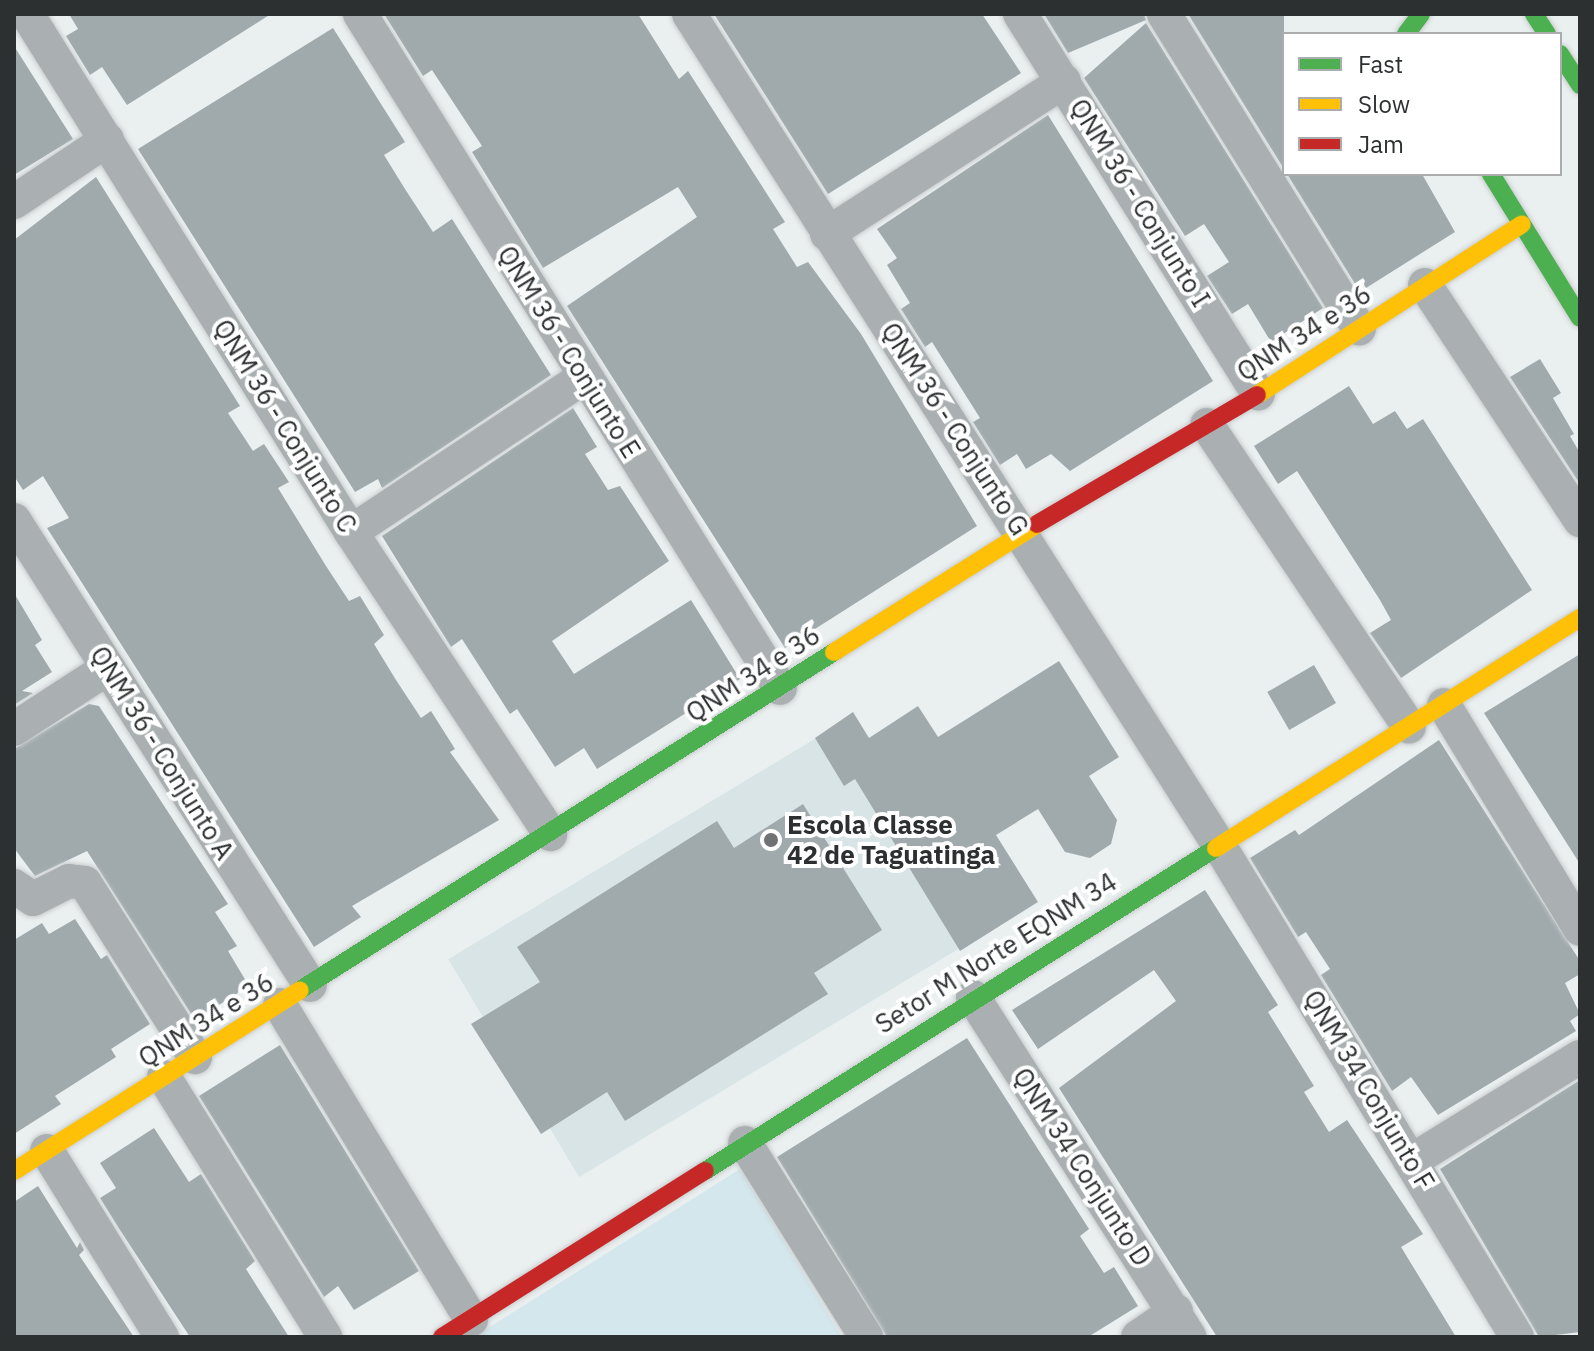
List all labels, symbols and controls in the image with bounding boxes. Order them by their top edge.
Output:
legend [1282,32,1562,176]
text: Fast [1358,48,1403,80]
text: Slow [1358,88,1410,120]
street label: QNM 36 - Conjunto I [1063,93,1217,313]
text: Jam [1358,128,1404,160]
street label: QNM 36 - Conjunto E [491,240,647,464]
street label: QNM 34 e 36 [1231,278,1377,388]
street label: QNM 36 - Conjunto C [207,314,363,538]
street label: QNM 36 - Conjunto G [875,317,1035,541]
street label: QNM 34 e 36 [680,619,826,729]
street label: QNM 36 - Conjunto A [84,641,240,865]
place label: Escola Classe 42 de Taguatinga [787,809,995,870]
marker: Escola Classe 42 de Taguatinga [762,831,780,849]
street label: Setor M Norte EQNM 34 [870,866,1122,1040]
street label: QNM 34 e 36 [133,966,279,1074]
street label: QNM 34 Conjunto F [1297,985,1441,1195]
street label: QNM 34 Conjunto D [1006,1062,1158,1272]

